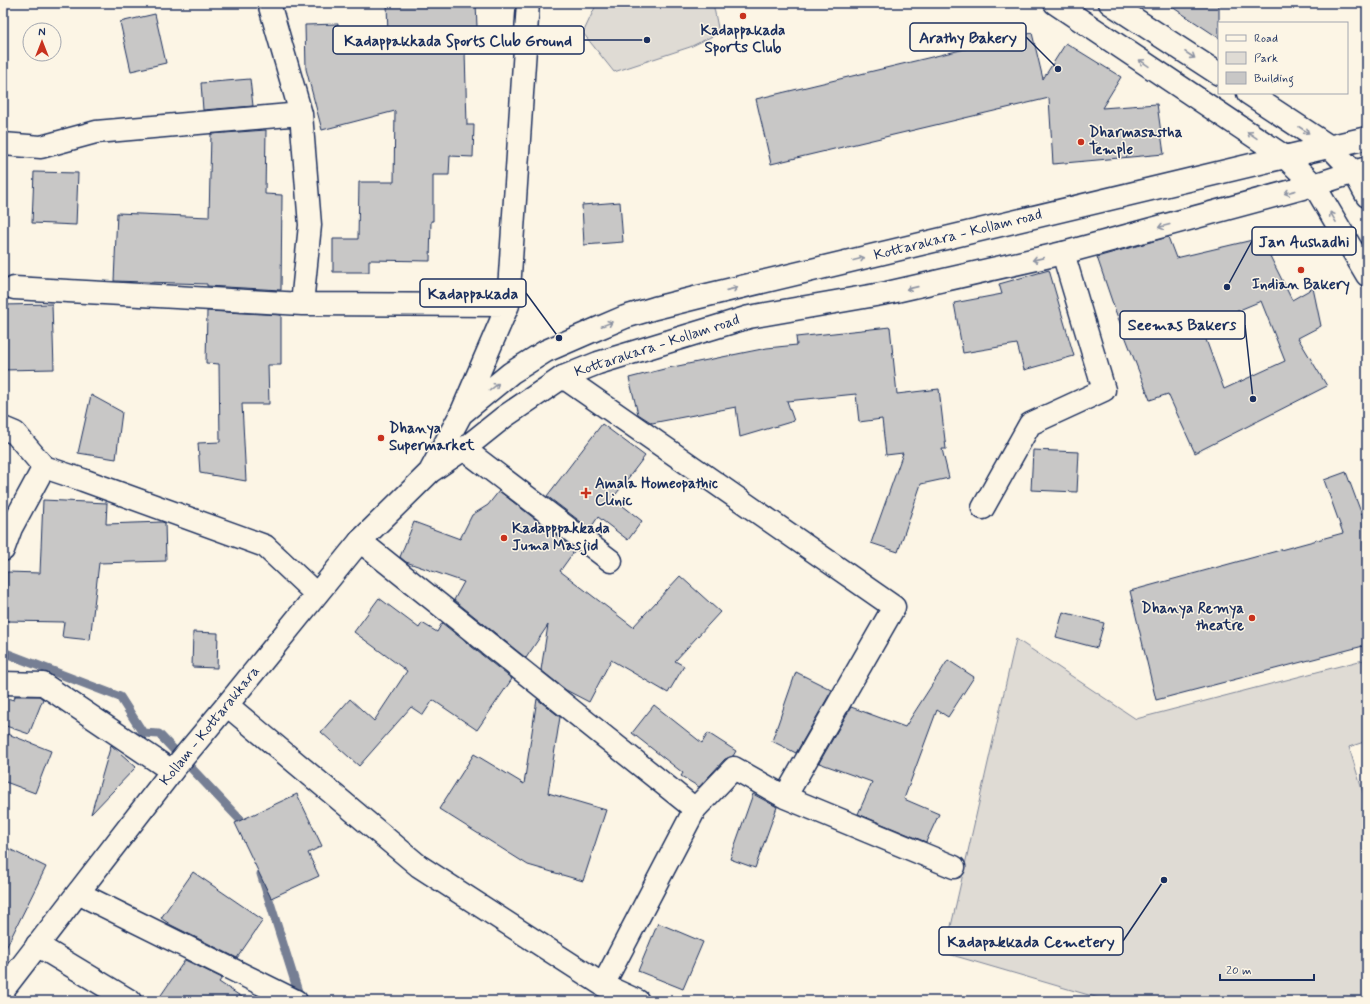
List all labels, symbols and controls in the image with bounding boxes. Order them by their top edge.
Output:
marker: Kadappakada Sports Club [738,11,748,21]
place label: Kadappakada Sports Club [701,21,785,58]
north arrow [22,22,62,62]
legend [1218,22,1348,94]
callout: Arathy Bakery [910,23,1026,51]
text: N [38,26,46,40]
callout: Kadappakkada Sports Club Ground [333,26,584,54]
text: Arathy Bakery [919,28,1017,49]
text: Kadappakkada Sports Club Ground [344,31,572,52]
text: Road [1254,31,1278,47]
one-way arrow [1184,51,1195,59]
text: Park [1254,51,1278,67]
one-way arrow [1139,59,1150,67]
text: Building [1254,71,1294,88]
place label: Dharmasastha Temple [1089,123,1183,160]
one-way arrow [1298,126,1310,134]
one-way arrow [1247,131,1258,139]
marker: Dharmasastha Temple [1076,137,1086,147]
one-way arrow [1283,189,1296,196]
street label: Kottarakara - Kollam road [872,204,1044,266]
one-way arrow [1329,212,1337,223]
one-way arrow [1158,223,1171,230]
callout: Jan Aushadhi [1252,227,1356,255]
text: Jan Aushadhi [1259,232,1349,253]
one-way arrow [852,255,865,263]
one-way arrow [1032,255,1045,263]
marker: Indian Bakery [1296,265,1306,275]
place label: Indian Bakery [1252,275,1350,295]
callout: Kadappakada [420,279,526,307]
text: Kadappakada [428,284,518,305]
one-way arrow [905,284,918,292]
one-way arrow [725,285,738,293]
street label: Kottarakara - Kollam road [572,310,742,382]
callout: Seemas Bakers [1120,311,1245,339]
text: Seemas Bakers [1128,315,1237,336]
one-way arrow [601,320,613,328]
one-way arrow [489,383,500,392]
place label: Dhanya Supermarket [389,419,476,456]
marker: Dhanya Supermarket [376,433,386,443]
place label: Amala Homeopathic Clinic [595,474,718,511]
marker: Amala Homeopathic Clinic [580,487,592,499]
place label: Kadapppakkada Juma Masjid [512,519,610,556]
marker: Kadapppakkada Juma Masjid [499,533,509,543]
place label: Dhanya Remya theatre [1141,599,1244,636]
marker: Dhanya Remya theatre [1247,613,1257,623]
street label: Kollam - Kottarakkara [155,662,265,790]
callout: Kadapakkada Cemetery [939,927,1123,955]
text: Kadapakkada Cemetery [947,932,1115,953]
scale bar [1220,956,1314,982]
text: 20 m [1226,963,1252,979]

